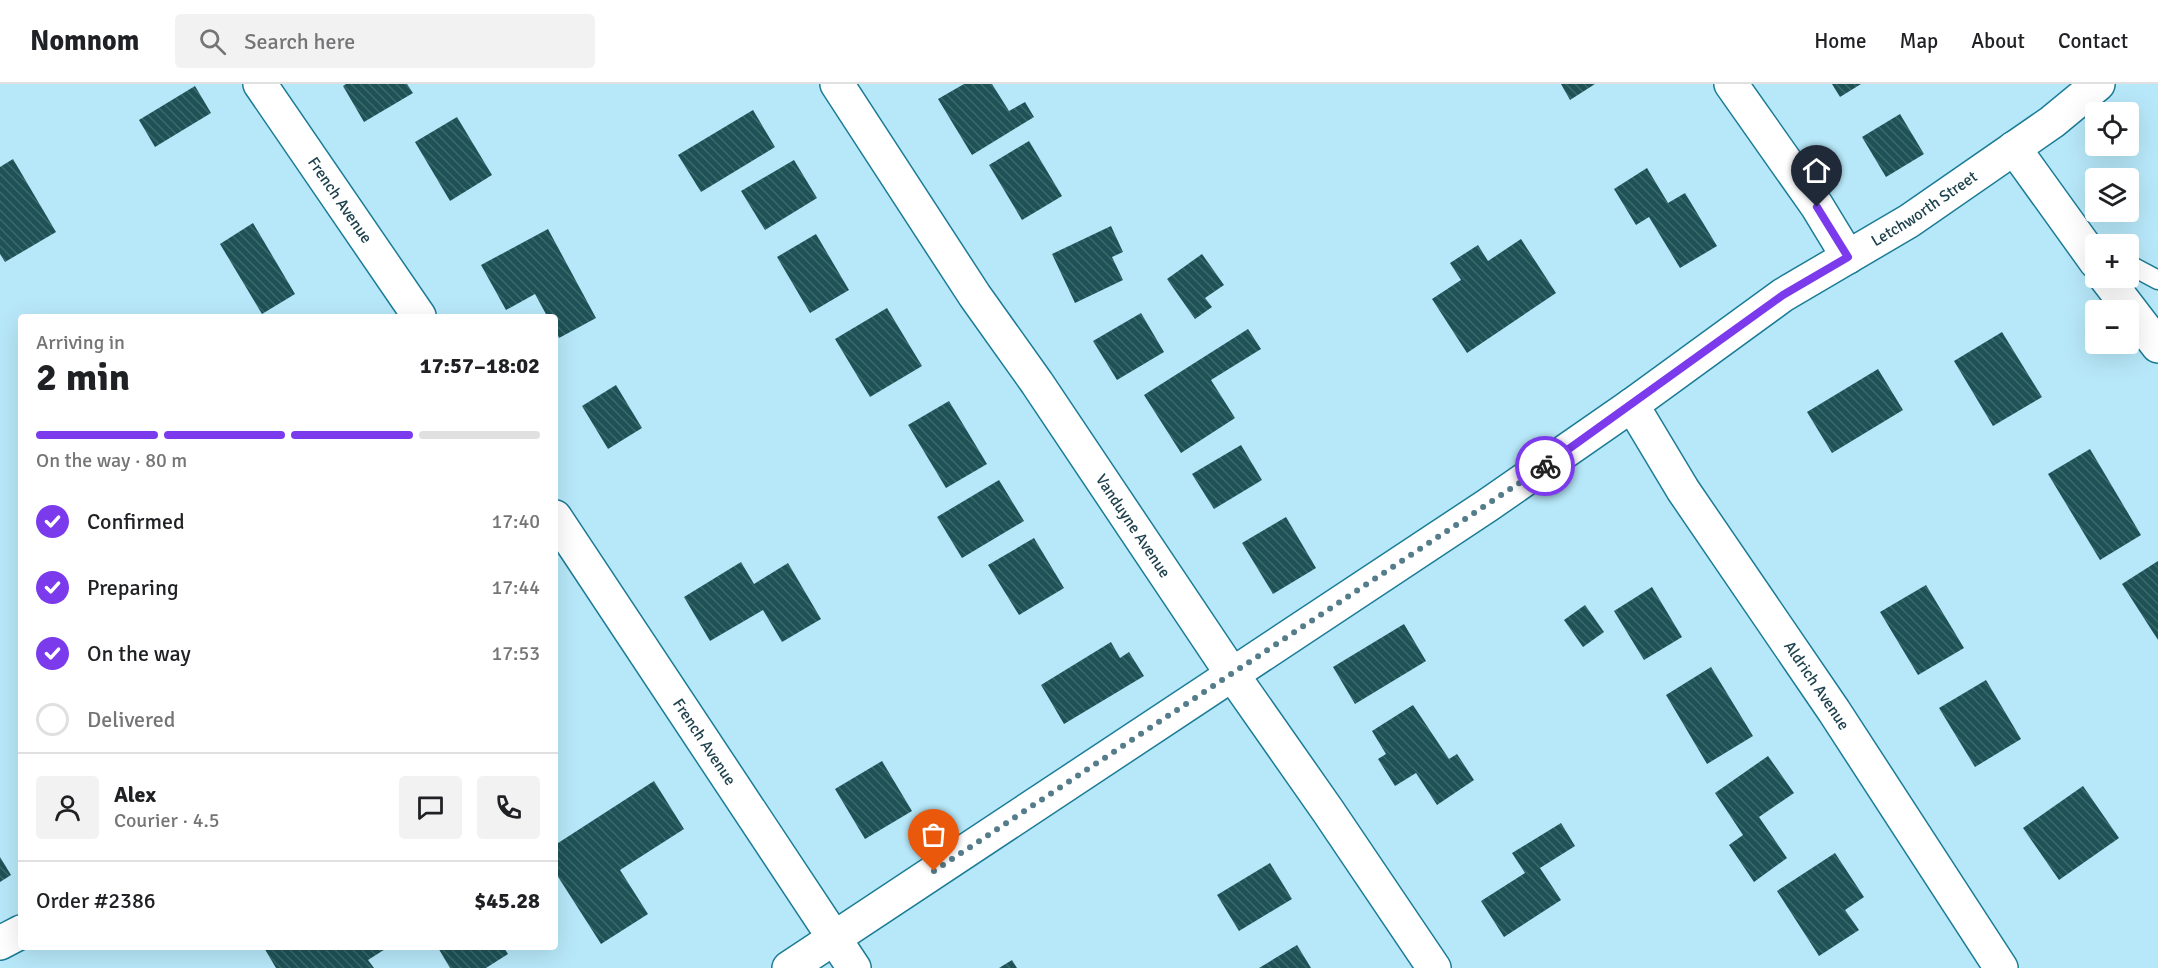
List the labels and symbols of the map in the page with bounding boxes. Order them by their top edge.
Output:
pin [1791,145,1842,207]
street label: French Avenue [303,153,376,247]
street label: Letchworth Street [1868,167,1981,251]
courier [1515,436,1575,496]
street label: Vanduyne Avenue [1091,470,1175,582]
street label: Aldrich Avenue [1779,637,1854,734]
street label: French Avenue [668,695,740,789]
pin [908,809,959,871]

